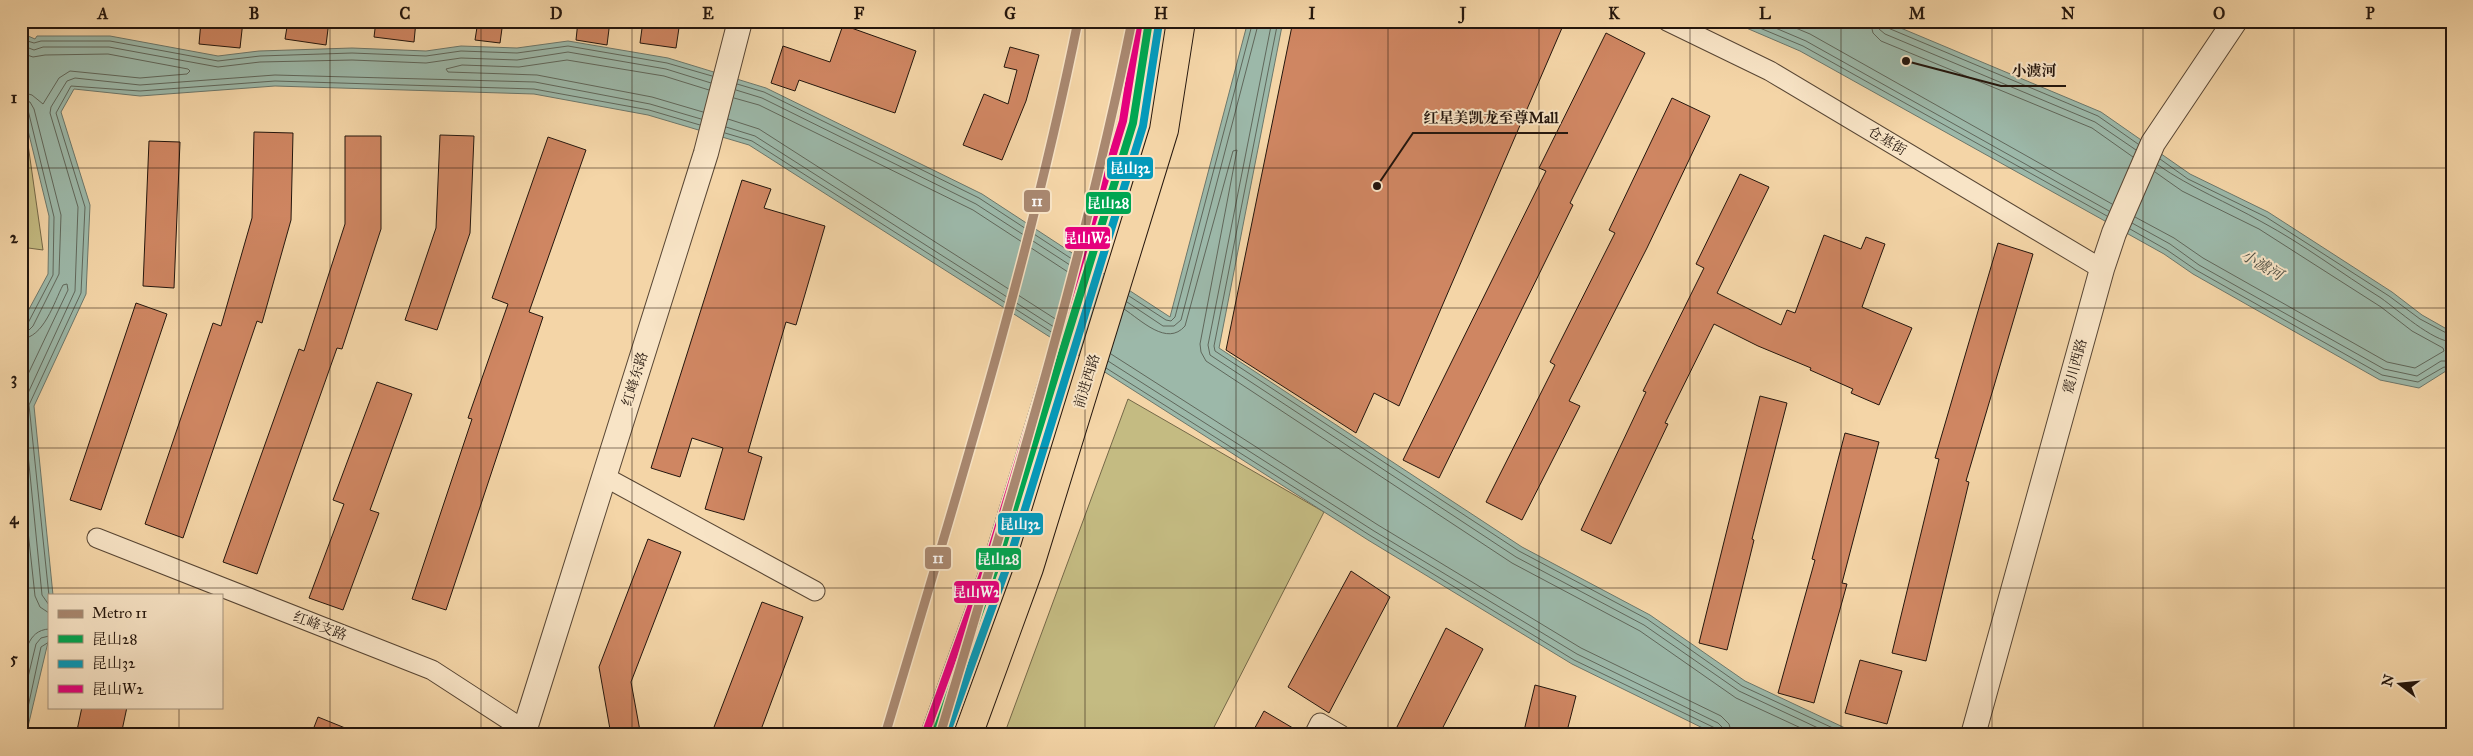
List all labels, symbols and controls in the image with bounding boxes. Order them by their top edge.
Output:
text: A [97,4,109,23]
text: B [249,4,259,23]
text: C [400,4,411,23]
text: D [550,4,563,23]
text: E [702,4,714,23]
text: F [854,4,865,23]
text: G [1004,4,1016,23]
text: H [1154,4,1168,23]
text: I [1309,4,1316,23]
text: J [1458,4,1467,24]
text: K [1608,4,1620,23]
text: L [1759,4,1771,23]
text: M [1909,4,1926,23]
text: N [2061,4,2075,23]
text: O [2213,4,2225,23]
text: P [2365,4,2375,23]
callout: 小澞河 [2001,56,2066,86]
text: 小澞河 [2011,62,2057,80]
text: 1 [11,88,18,107]
callout: 红星美凯龙至尊Mall [1413,103,1568,133]
text: 红星美凯龙至尊Mall [1424,109,1559,127]
street label: 仓基街 [1865,123,1909,159]
line badge: 昆山32 [1106,156,1154,180]
text: 昆山32 [1110,160,1151,178]
line badge: 11 [1023,189,1051,213]
line badge: 昆山28 [1085,191,1132,215]
text: 11 [1031,193,1043,210]
text: 昆山28 [1087,195,1129,212]
line badge: 昆山W2 [1064,226,1111,250]
text: 2 [10,228,19,247]
text: 昆山W2 [1063,230,1112,247]
water label: 小澞河 [2238,246,2289,286]
street label: 震川西路 [2060,337,2090,395]
street label: 红峰东路 [619,350,651,408]
street label: 前进西路 [1071,352,1103,410]
text: 3 [11,369,17,389]
text: 4 [10,509,20,529]
line badge: 昆山32 [997,512,1044,536]
text: 昆山32 [1000,516,1041,534]
line badge: 11 [924,546,952,570]
line badge: 昆山28 [975,547,1022,571]
text: 11 [932,550,944,567]
text: 昆山28 [977,551,1019,568]
line badge: 昆山W2 [953,580,1000,604]
text: 昆山W2 [952,584,1001,601]
legend [48,594,222,708]
text: Metro 11 [92,604,147,622]
street label: 红峰支路 [291,608,349,644]
text: 昆山28 [92,630,137,648]
text: 5 [10,649,18,668]
text: 昆山32 [92,654,136,672]
north arrow [2376,658,2426,708]
text: N [2378,672,2398,689]
text: 昆山W2 [92,680,144,698]

